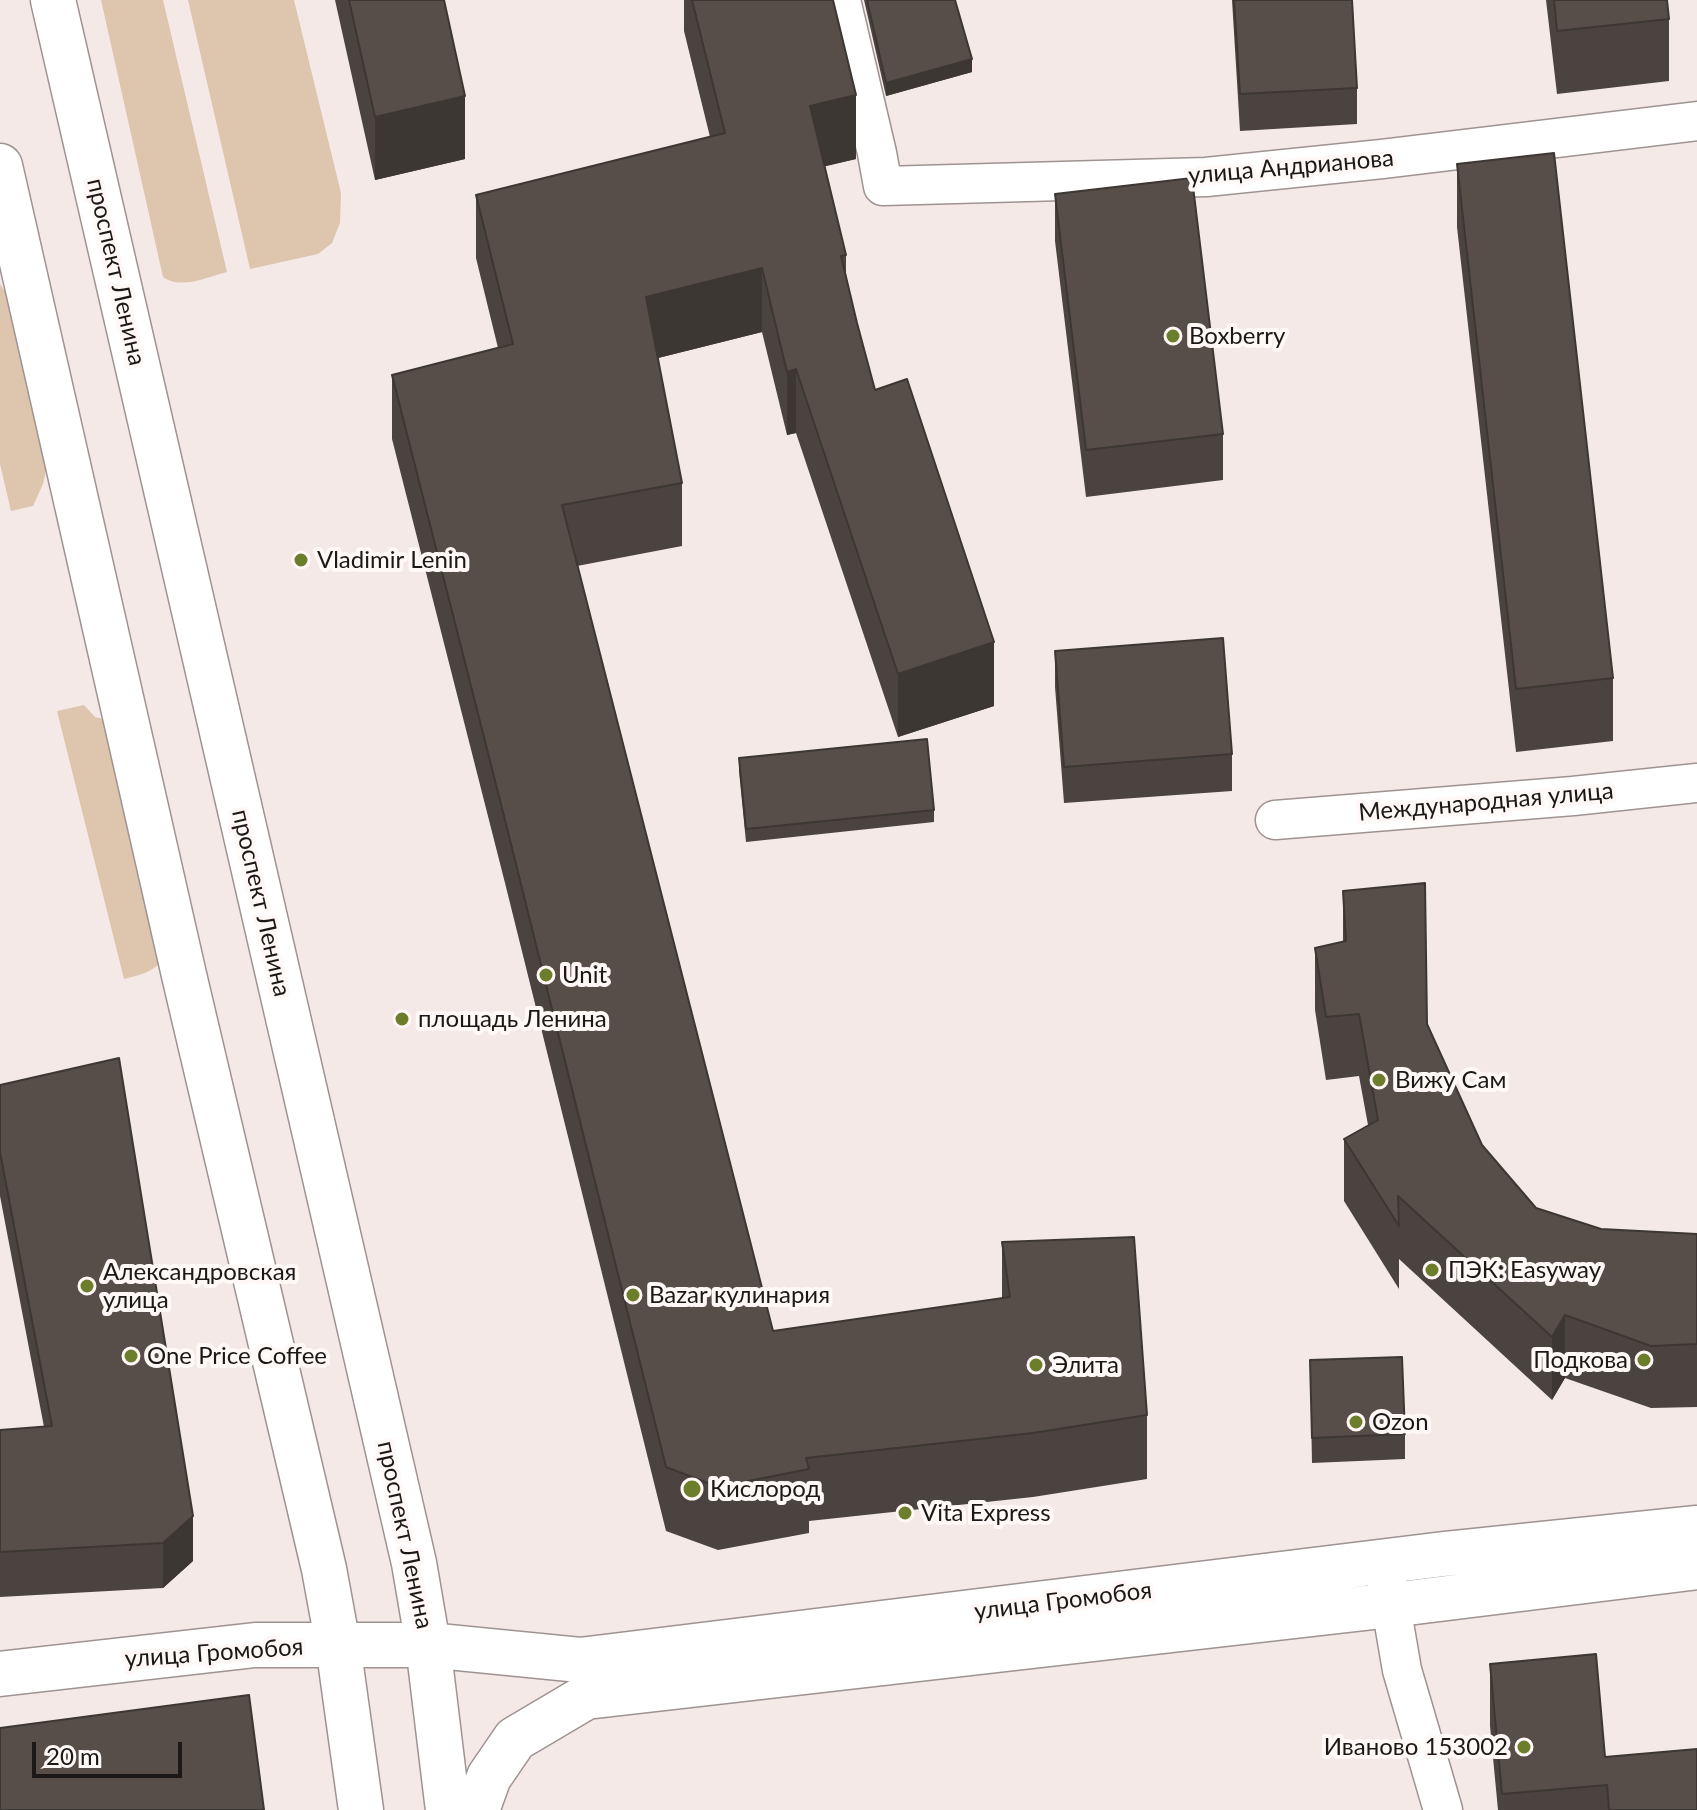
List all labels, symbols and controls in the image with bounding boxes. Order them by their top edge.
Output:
street label: улица Андрианова [1187,144,1395,190]
street label: проспект Ленина [80,176,152,368]
place label: Boxberry [1189,322,1285,350]
marker: Boxberry [1164,327,1182,345]
place label: Vladimir Lenin [317,546,467,574]
marker: Vladimir Lenin [292,551,310,569]
street label: Международная улица [1357,777,1615,827]
street label: проспект Ленина [225,807,297,999]
place label: Unit [562,961,607,989]
marker: Unit [537,966,555,984]
place label: площадь Ленина [418,1005,607,1033]
marker: площадь Ленина [393,1010,411,1028]
place label: Вижу Сам [1395,1066,1506,1094]
marker: Вижу Сам [1370,1071,1388,1089]
place label: ПЭК: Easyway [1448,1256,1601,1284]
place label: Александровская улица [103,1258,296,1314]
marker: ПЭК: Easyway [1423,1261,1441,1279]
marker: Александровская улица [78,1277,96,1295]
place label: Bazar кулинария [649,1281,830,1309]
marker: Bazar кулинария [624,1286,642,1304]
place label: One Price Coffee [147,1342,327,1370]
place label: Подкова [1533,1346,1628,1374]
marker: One Price Coffee [122,1347,140,1365]
place label: Элита [1052,1351,1119,1379]
marker: Подкова [1635,1351,1653,1369]
marker: Элита [1027,1356,1045,1374]
place label: Ozon [1372,1408,1429,1436]
marker: Ozon [1347,1413,1365,1431]
street label: проспект Ленина [371,1438,439,1632]
place label: Кислород [710,1475,820,1503]
marker: Кислород [681,1478,703,1500]
place label: Vita Express [921,1499,1051,1527]
marker: Vita Express [896,1504,914,1522]
street label: улица Громобоя [973,1576,1153,1626]
street label: улица Громобоя [124,1632,304,1674]
scale bar [36,1726,186,1776]
place label: Иваново 153002 [1324,1733,1508,1761]
marker: Иваново 153002 [1515,1738,1533,1756]
text: 20 m [46,1741,100,1770]

